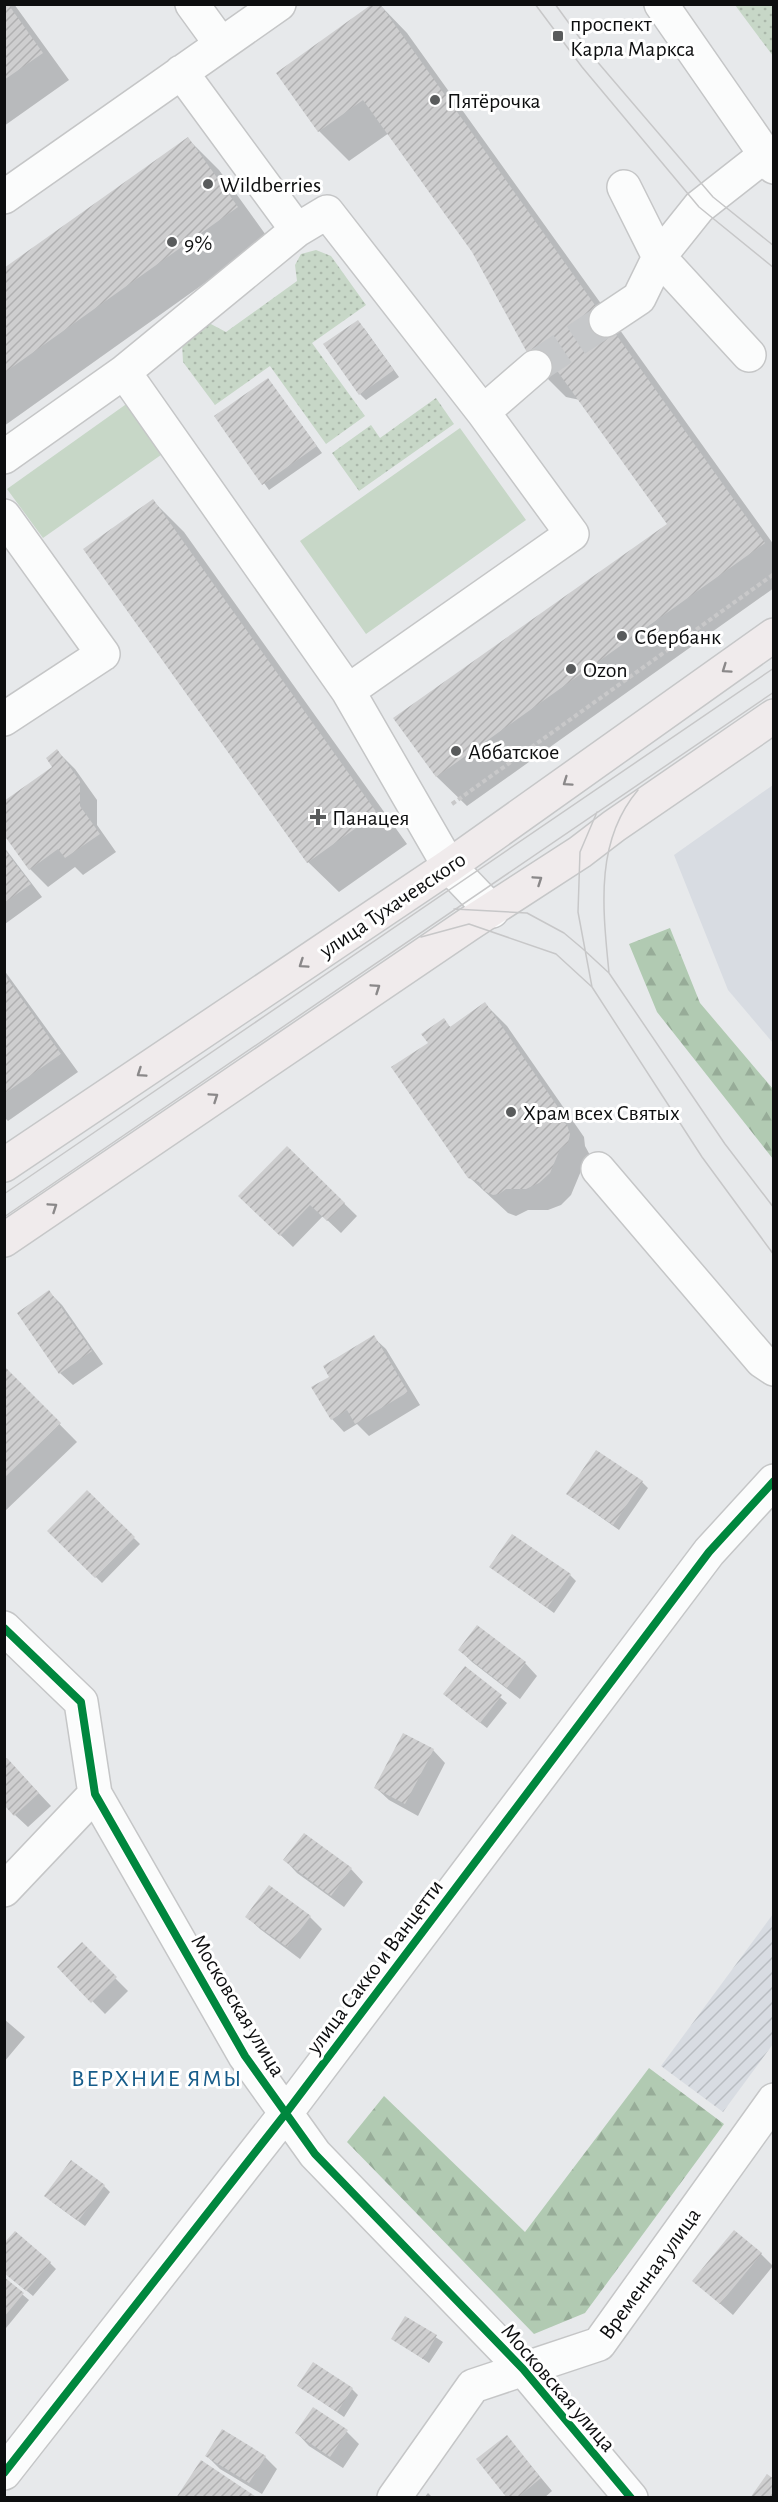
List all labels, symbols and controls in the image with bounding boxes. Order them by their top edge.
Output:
place label: проспект Карла Маркса [570,13,695,60]
marker: проспект Карла Маркса [551,29,565,43]
place label: Пятёрочка [447,90,541,112]
marker: Пятёрочка [428,93,442,107]
place label: Wildberries [220,174,321,196]
marker: Wildberries [201,177,215,191]
place label: 9% [184,232,212,254]
marker: 9% [165,235,179,249]
place label: Сбербанк [634,626,721,648]
marker: Сбербанк [615,629,629,643]
place label: Ozon [583,659,628,681]
one-way arrow [721,661,732,672]
marker: Ozon [564,662,578,676]
place label: Аббатское [468,741,559,763]
marker: Аббатское [449,744,463,758]
one-way arrow [563,775,574,786]
place label: Панацея [332,807,410,829]
marker: Панацея [309,808,327,826]
street label: улица Тухачевского [315,848,470,962]
one-way arrow [531,876,542,887]
one-way arrow [299,957,310,968]
one-way arrow [369,984,380,995]
one-way arrow [137,1066,148,1077]
one-way arrow [208,1094,219,1105]
place label: Храм всех Святых [523,1102,680,1124]
marker: Храм всех Святых [504,1105,518,1119]
one-way arrow [46,1203,57,1214]
street label: улица Сакко и Ванцетти [302,1876,447,2058]
street label: Московская улица [187,1931,289,2081]
district label: ВЕРХНИЕ ЯМЫ [71,2067,243,2091]
street label: Временная улица [595,2204,705,2343]
street label: Московская улица [497,2319,620,2456]

